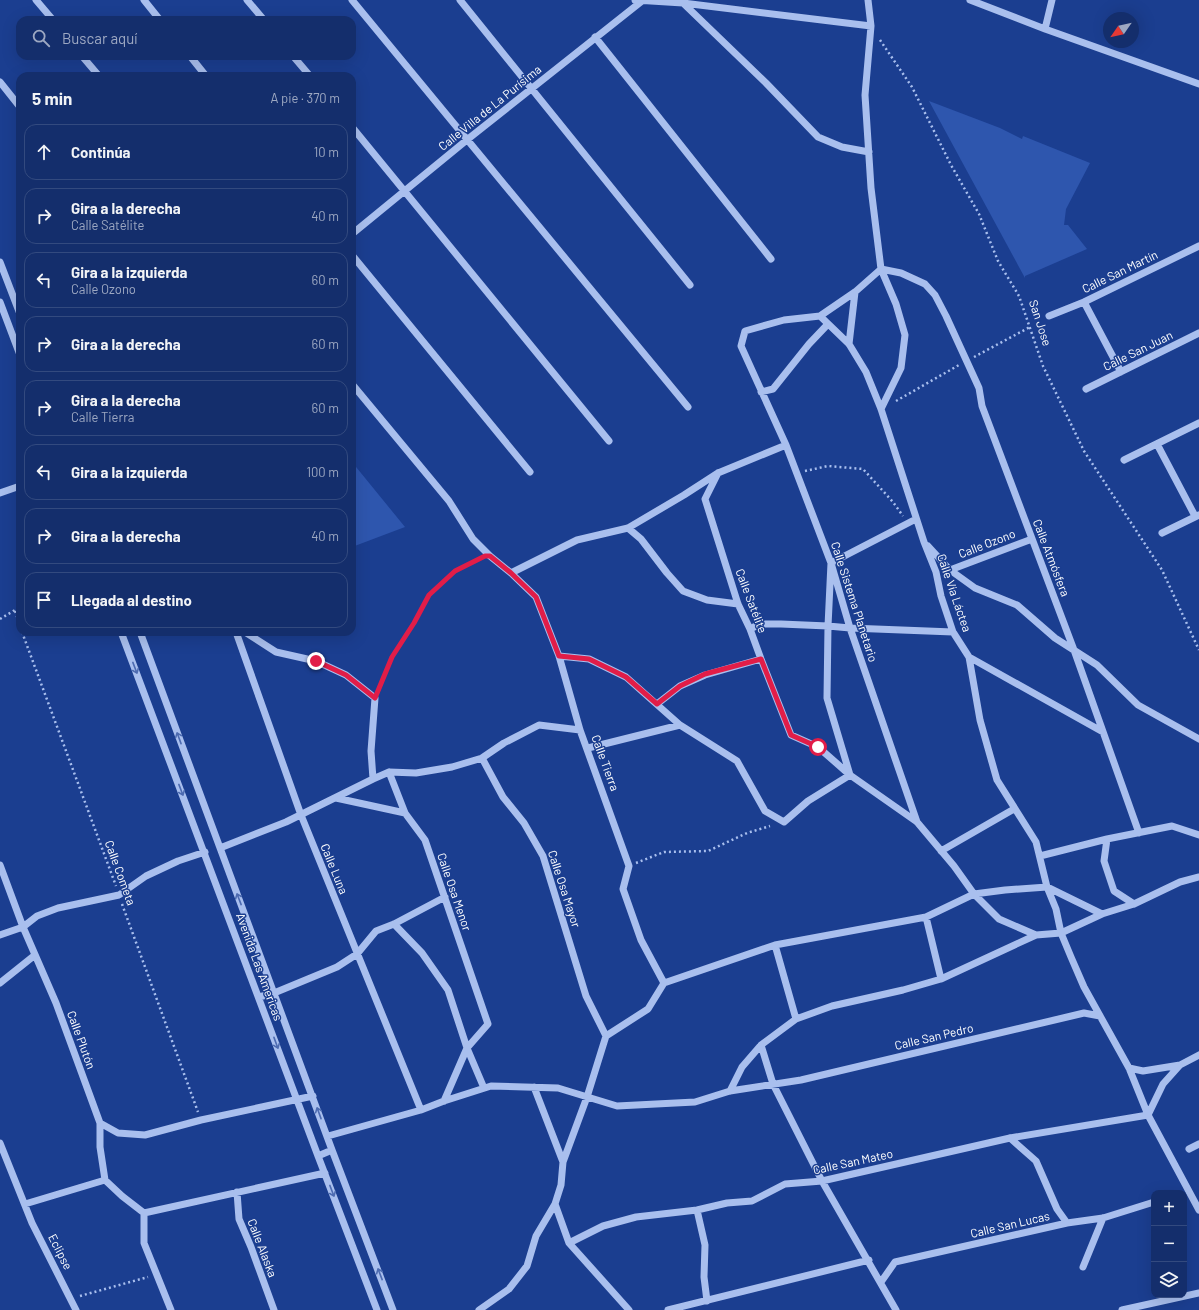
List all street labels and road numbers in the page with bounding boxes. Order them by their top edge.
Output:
street label: Calle Villa de La Purísima [435,62,543,153]
street label: Calle San Martín [1080,247,1160,295]
street label: San Jose [1027,298,1055,348]
street label: Calle San Juan [1101,327,1175,373]
street label: Calle Atmósfera [1031,517,1073,598]
street label: Calle Ozono [956,526,1017,560]
street label: Calle Sistema Planetario [829,540,881,664]
street label: Calle Vía Láctea [935,552,975,634]
street label: Calle Satélite [733,567,771,635]
street label: Calle Tierra [589,733,623,793]
street label: Calle Cometa [103,838,139,907]
street label: Calle Luna [318,841,351,896]
street label: Calle Osa Mayor [546,848,584,930]
street label: Calle Osa Menor [435,851,475,933]
street label: Avenida Las Americas [234,911,286,1023]
street label: Calle Plutón [65,1009,99,1071]
street label: Calle San Pedro [893,1020,974,1052]
street label: Calle San Mateo [812,1146,894,1176]
street label: Calle San Lucas [969,1208,1051,1240]
street label: Calle Alaska [245,1216,281,1279]
street label: Eclipse [46,1231,76,1272]

